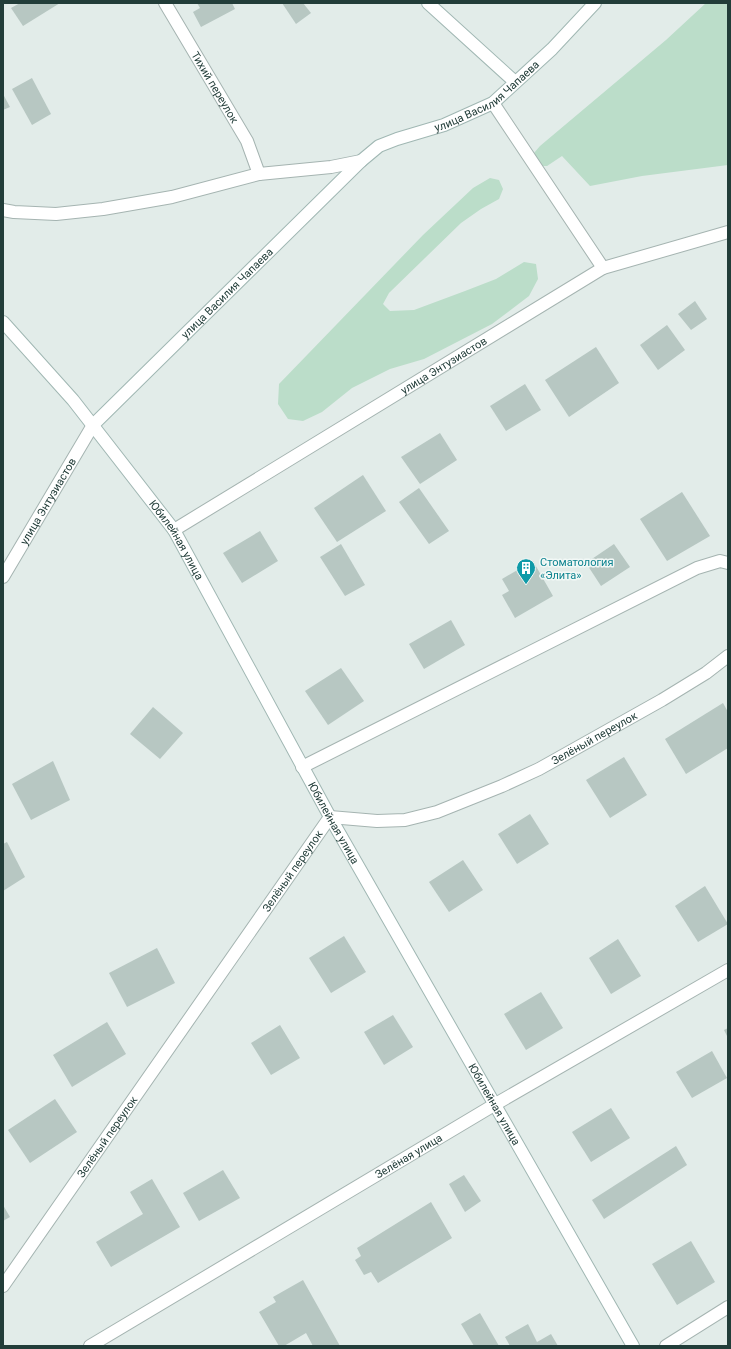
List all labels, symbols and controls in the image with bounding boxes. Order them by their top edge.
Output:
street label: Тихий переулок [188,49,241,126]
street label: улица Василия Чапаева [433,58,542,134]
street label: улица Василия Чапаева [179,245,276,341]
street label: улица Энтузиастов [398,334,489,397]
street label: улица Энтузиастов [18,456,79,547]
street label: Юбилейная улица [146,498,206,582]
place label: Стоматология «Элита» [540,556,613,582]
building icon: Стоматология «Элита» [515,557,537,585]
street label: Зелёный переулок [549,709,640,768]
street label: Юбилейная улица [305,780,362,866]
street label: Зелёный переулок [260,828,326,914]
street label: Юбилейная улица [466,1061,523,1148]
street label: Зелёный переулок [75,1094,140,1180]
street label: Зелёная улица [373,1131,445,1181]

